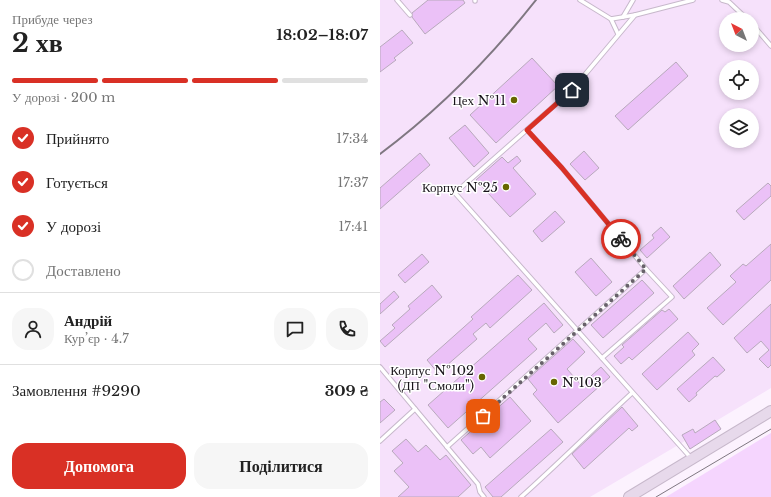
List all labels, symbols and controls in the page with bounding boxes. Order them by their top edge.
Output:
text: Прибуде через [12,11,93,28]
north arrow [719,12,759,52]
map controls [719,12,759,148]
text: 18:02–18:07 [276,25,368,44]
text: 2 хв [12,27,63,59]
button: locate [719,60,759,100]
pin [555,73,589,107]
icon: home [561,79,583,101]
text: У дорозі · 200 m [12,89,115,106]
place label: Цех №11 [452,92,506,109]
marker: Цех №11 [509,95,519,105]
button: layers [719,108,759,148]
icon: check [12,127,34,149]
text: Прийнято [46,129,109,148]
text: 17:34 [336,130,368,147]
icon: check [12,171,34,193]
text: Готується [46,173,108,192]
text: 17:37 [337,174,368,191]
place label: Корпус №25 [422,179,498,196]
marker: Корпус №25 [501,182,511,192]
icon: check [12,215,34,237]
text: У дорозі [46,217,101,236]
text: 17:41 [339,218,368,235]
courier [601,219,641,259]
icon: bike [610,228,632,250]
text: Доставлено [46,261,121,280]
button: person [12,308,54,350]
button: chat [274,308,316,350]
button: phone [326,308,368,350]
text: Андрій [64,311,112,330]
text: Кур’єр · 4.7 [64,330,129,347]
place label: Корпус №102 (ДП "Смоли") [390,362,474,394]
marker: Корпус №102 (ДП "Смоли") [477,372,487,382]
place label: №103 [562,374,602,391]
marker: №103 [549,377,559,387]
text: Замовлення #9290 [12,381,141,400]
text: 309 ₴ [325,381,368,400]
pin [466,399,500,433]
icon: bag [472,405,494,427]
button: Допомога [12,443,186,489]
button: Поділитися [194,443,368,489]

